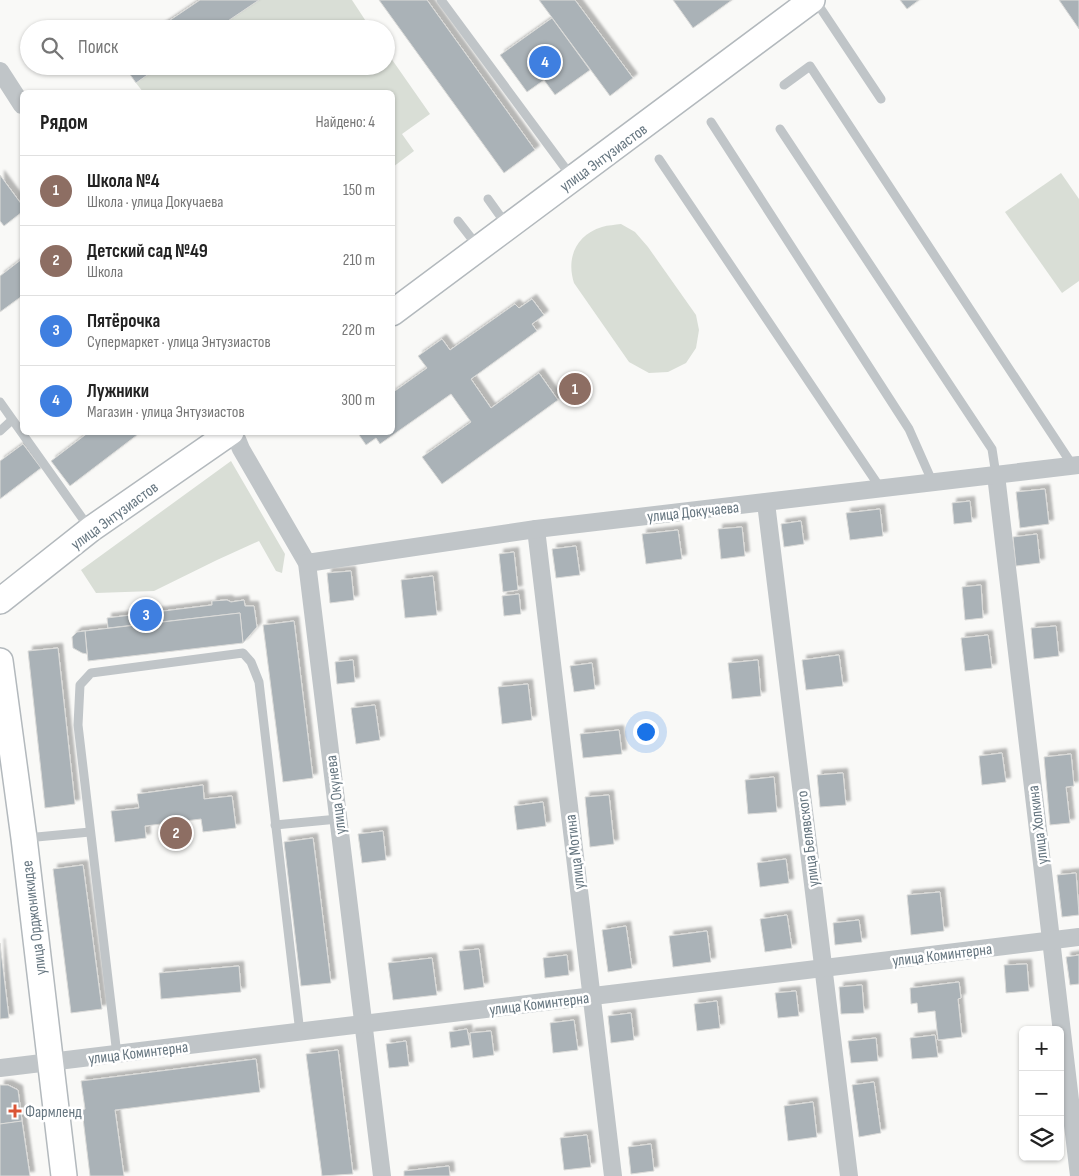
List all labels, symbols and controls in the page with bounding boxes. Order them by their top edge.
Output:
search box [20,20,395,75]
icon: search [38,34,66,62]
text: Поиск [78,36,118,59]
pin: 4 [529,43,561,81]
text: Рядом [40,110,88,135]
text: Найдено: 4 [315,113,375,132]
street label: улица Энтузиастов [556,120,651,196]
text: Школа №4 [87,170,160,193]
text: 1 [53,181,59,200]
text: 150 m [343,181,375,200]
text: Школа · улица Докучаева [87,193,223,212]
text: Детский сад №49 [87,240,208,263]
text: 2 [52,251,60,270]
text: 210 m [343,251,375,270]
text: Школа [87,263,123,282]
text: Пятёрочка [87,310,160,333]
text: 3 [52,321,60,340]
text: 220 m [342,321,375,340]
text: Супермаркет · улица Энтузиастов [87,333,271,352]
pin: 1 [559,370,591,408]
text: Лужники [87,380,149,403]
text: 4 [52,391,60,410]
text: 300 m [341,391,375,410]
text: Магазин · улица Энтузиастов [87,403,245,422]
street label: улица Энтузиастов [67,478,162,554]
street label: улица Докучаева [646,498,740,527]
pin: 3 [130,596,162,634]
your location [633,719,659,745]
street label: улица Окунева [322,754,351,836]
street label: улица Холкина [1024,784,1053,865]
street label: улица Белявского [793,790,824,888]
street label: улица Мотина [561,813,590,890]
pin: 2 [160,814,192,852]
street label: улица Орджоникидзе [18,859,51,976]
street label: улица Коминтерна [891,940,993,971]
street label: улица Коминтерна [488,989,590,1020]
map controls [1019,1026,1064,1161]
button: + [1019,1026,1064,1071]
street label: улица Коминтерна [87,1038,189,1069]
button: − [1019,1071,1064,1116]
place label: Фармленд [25,1103,82,1122]
marker: Фармленд [9,1105,21,1117]
button: layers [1019,1116,1064,1161]

